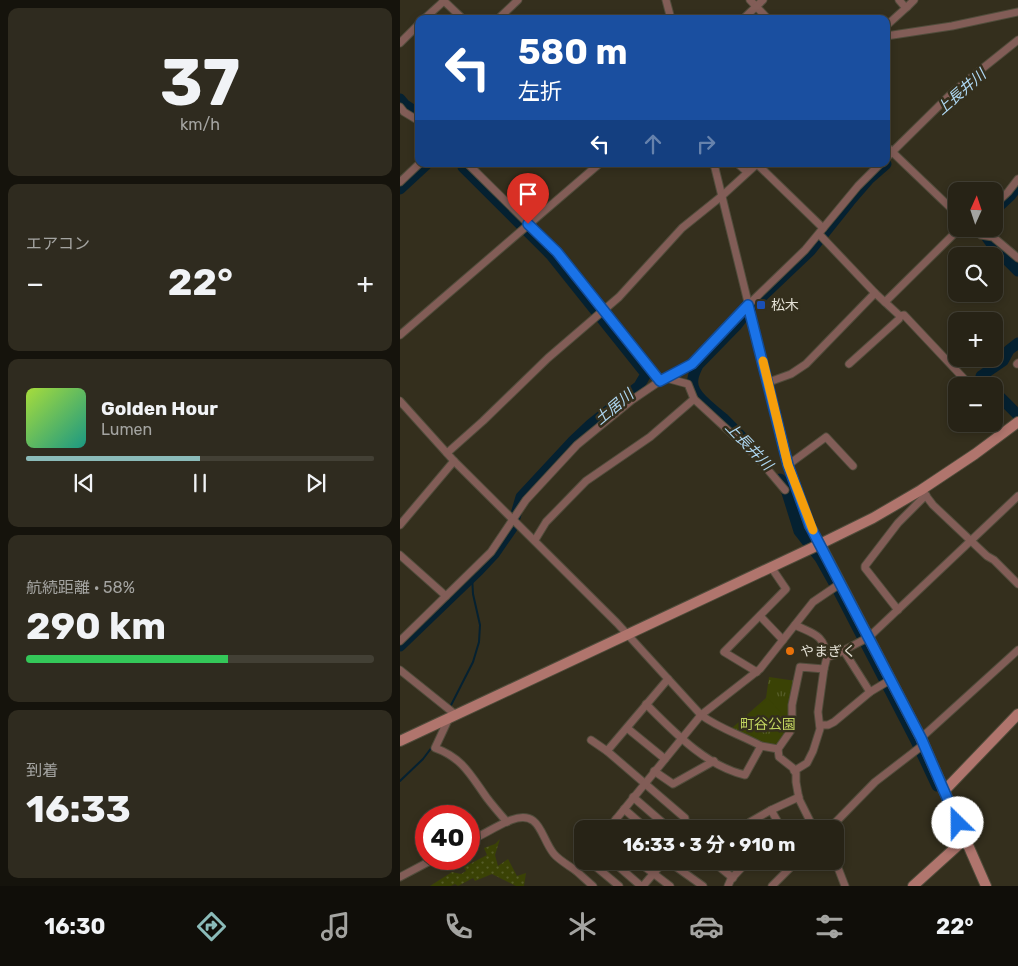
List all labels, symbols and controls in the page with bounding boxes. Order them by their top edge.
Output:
text: 580 m [518,31,628,73]
icon: left [435,35,500,100]
text: 37 [160,44,240,121]
water label: 上長井川 [932,64,991,118]
text: 左折 [518,78,562,105]
text: km/h [180,115,220,134]
icon: left [586,130,614,158]
icon: ahead [639,130,667,158]
icon: right [692,130,720,158]
pin [507,173,549,224]
icon: arrive [514,180,542,208]
north arrow [948,182,1002,238]
map controls [948,182,1003,432]
text: エアコン [26,234,90,253]
button: search [948,247,1003,302]
text: 22° [168,259,233,305]
text: − [26,267,44,300]
text: + [357,267,374,300]
place label: 松木 [771,297,799,314]
marker: 松木 [755,299,767,311]
button: + [948,312,1003,367]
button: − [948,377,1003,432]
water label: 土居川 [591,384,639,428]
text: Golden Hour [101,397,218,420]
water label: 上長井川 [722,418,778,475]
text: Lumen [101,420,152,439]
icon: previous [70,469,98,497]
icon: pause [186,469,214,497]
icon: next [302,469,330,497]
text: 航続距離 · 58% [26,578,135,597]
text: 290 km [26,603,166,649]
place label: やまぎく [800,643,856,660]
marker: やまぎく [784,645,796,657]
park label: 町谷公園 [740,716,796,733]
text: 到着 [26,761,58,780]
text: 16:33 [26,786,131,832]
position arrow [931,796,983,848]
speed limit sign: 40 [415,805,480,870]
text: 16:33 · 3 分 · 910 m [623,833,795,856]
icon: directions [194,909,229,944]
icon: music [318,909,353,944]
icon: phone [441,909,476,944]
icon: climate [565,909,600,944]
icon: car [689,909,724,944]
icon: filters [812,909,847,944]
text: 16:30 [44,913,105,940]
text: 22° [936,913,974,940]

